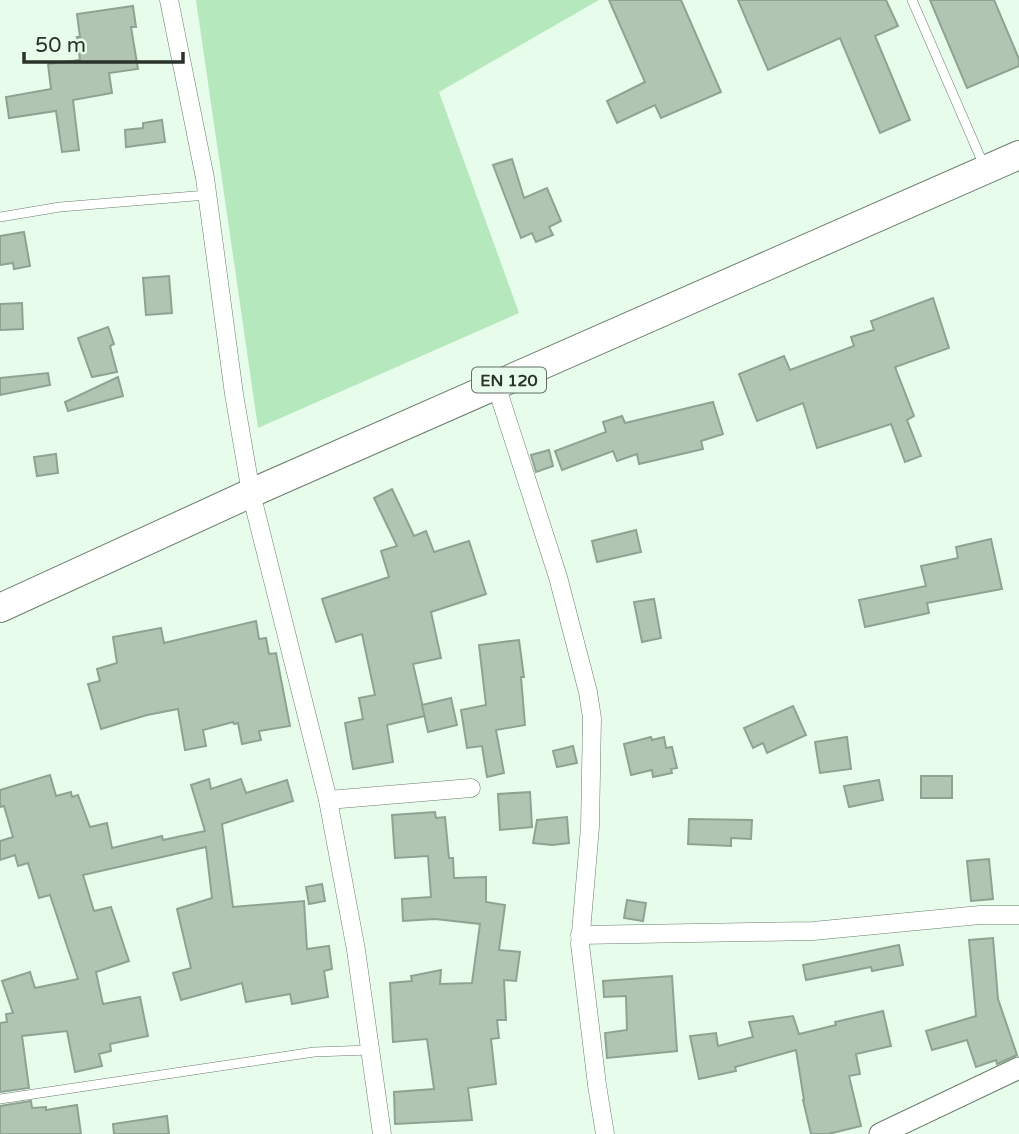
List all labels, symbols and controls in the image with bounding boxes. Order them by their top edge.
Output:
scale bar [24,21,184,65]
text: 50 m [35,33,86,58]
road number: EN 120 [472,368,546,392]

